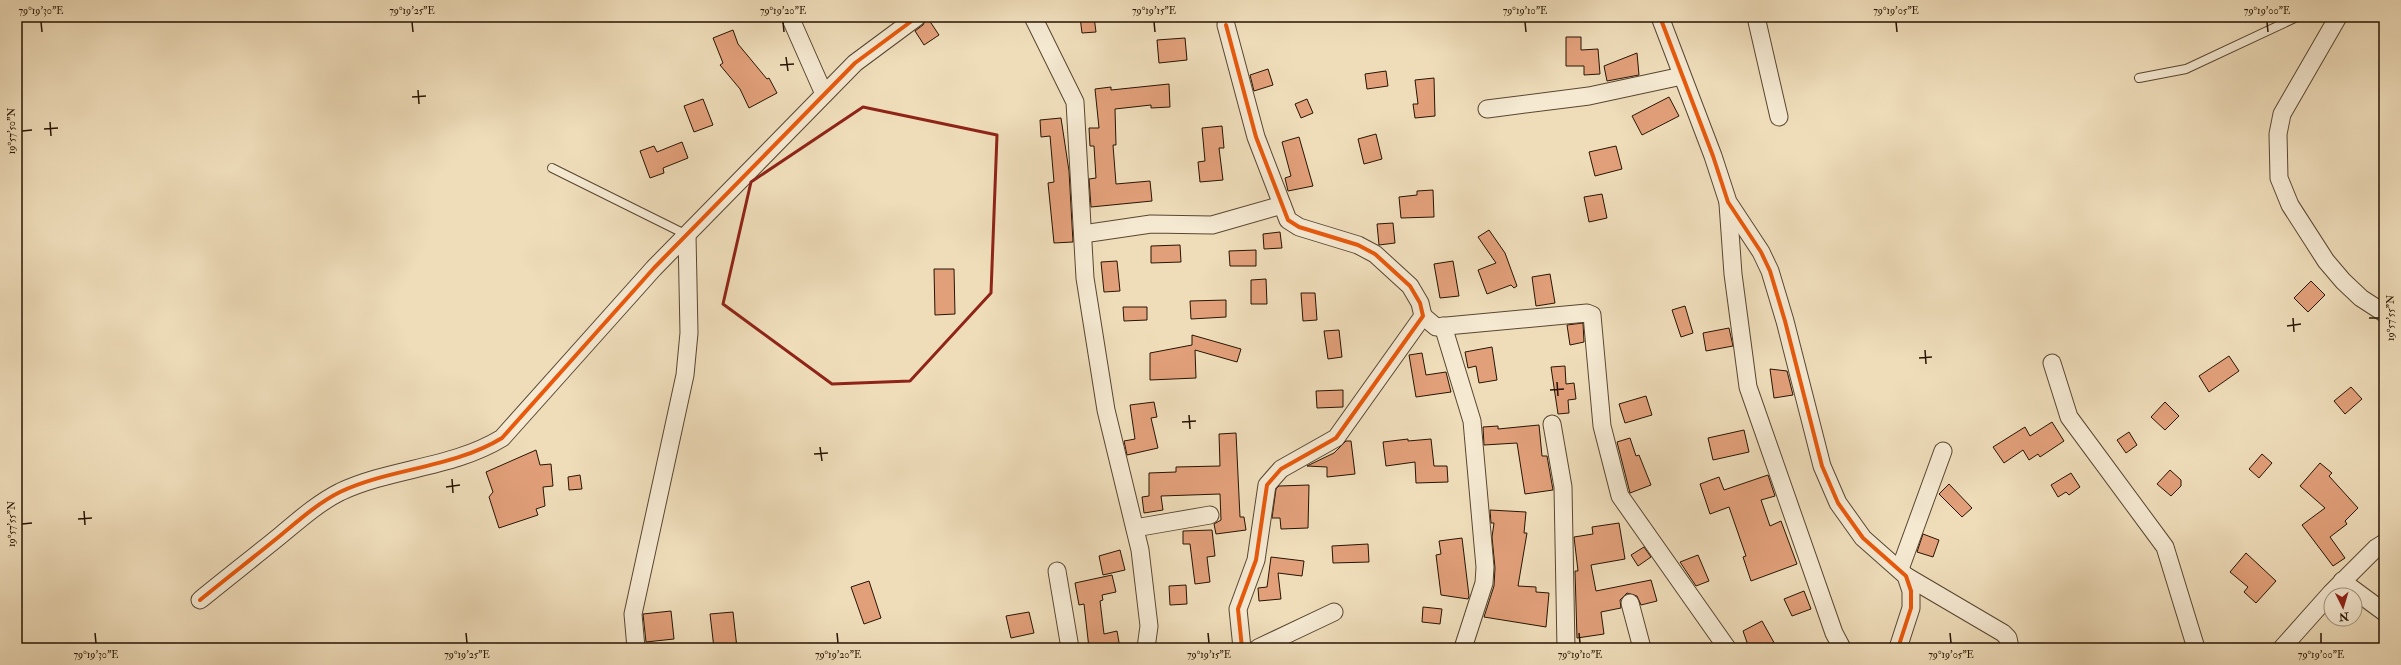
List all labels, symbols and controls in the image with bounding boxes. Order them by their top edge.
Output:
text: 79°19'30"E [19,5,64,17]
text: 79°19'25"E [389,5,435,17]
text: 79°19'20"E [760,5,806,17]
text: 79°19'15"E [1132,5,1176,17]
text: 79°19'10"E [1503,5,1547,17]
text: 79°19'05"E [1873,5,1919,17]
text: 79°19'00"E [2244,5,2290,17]
text: 19°57'50"N [6,108,18,154]
text: 19°57'55"N [2385,295,2397,341]
text: 19°57'55"N [6,501,18,547]
north arrow [2323,587,2363,627]
text: N [2337,609,2350,623]
text: 79°19'30"E [74,649,119,661]
text: 79°19'25"E [444,649,490,661]
text: 79°19'20"E [815,649,861,661]
text: 79°19'15"E [1187,649,1231,661]
text: 79°19'10"E [1558,649,1602,661]
text: 79°19'05"E [1928,649,1974,661]
text: 79°19'00"E [2298,649,2344,661]

